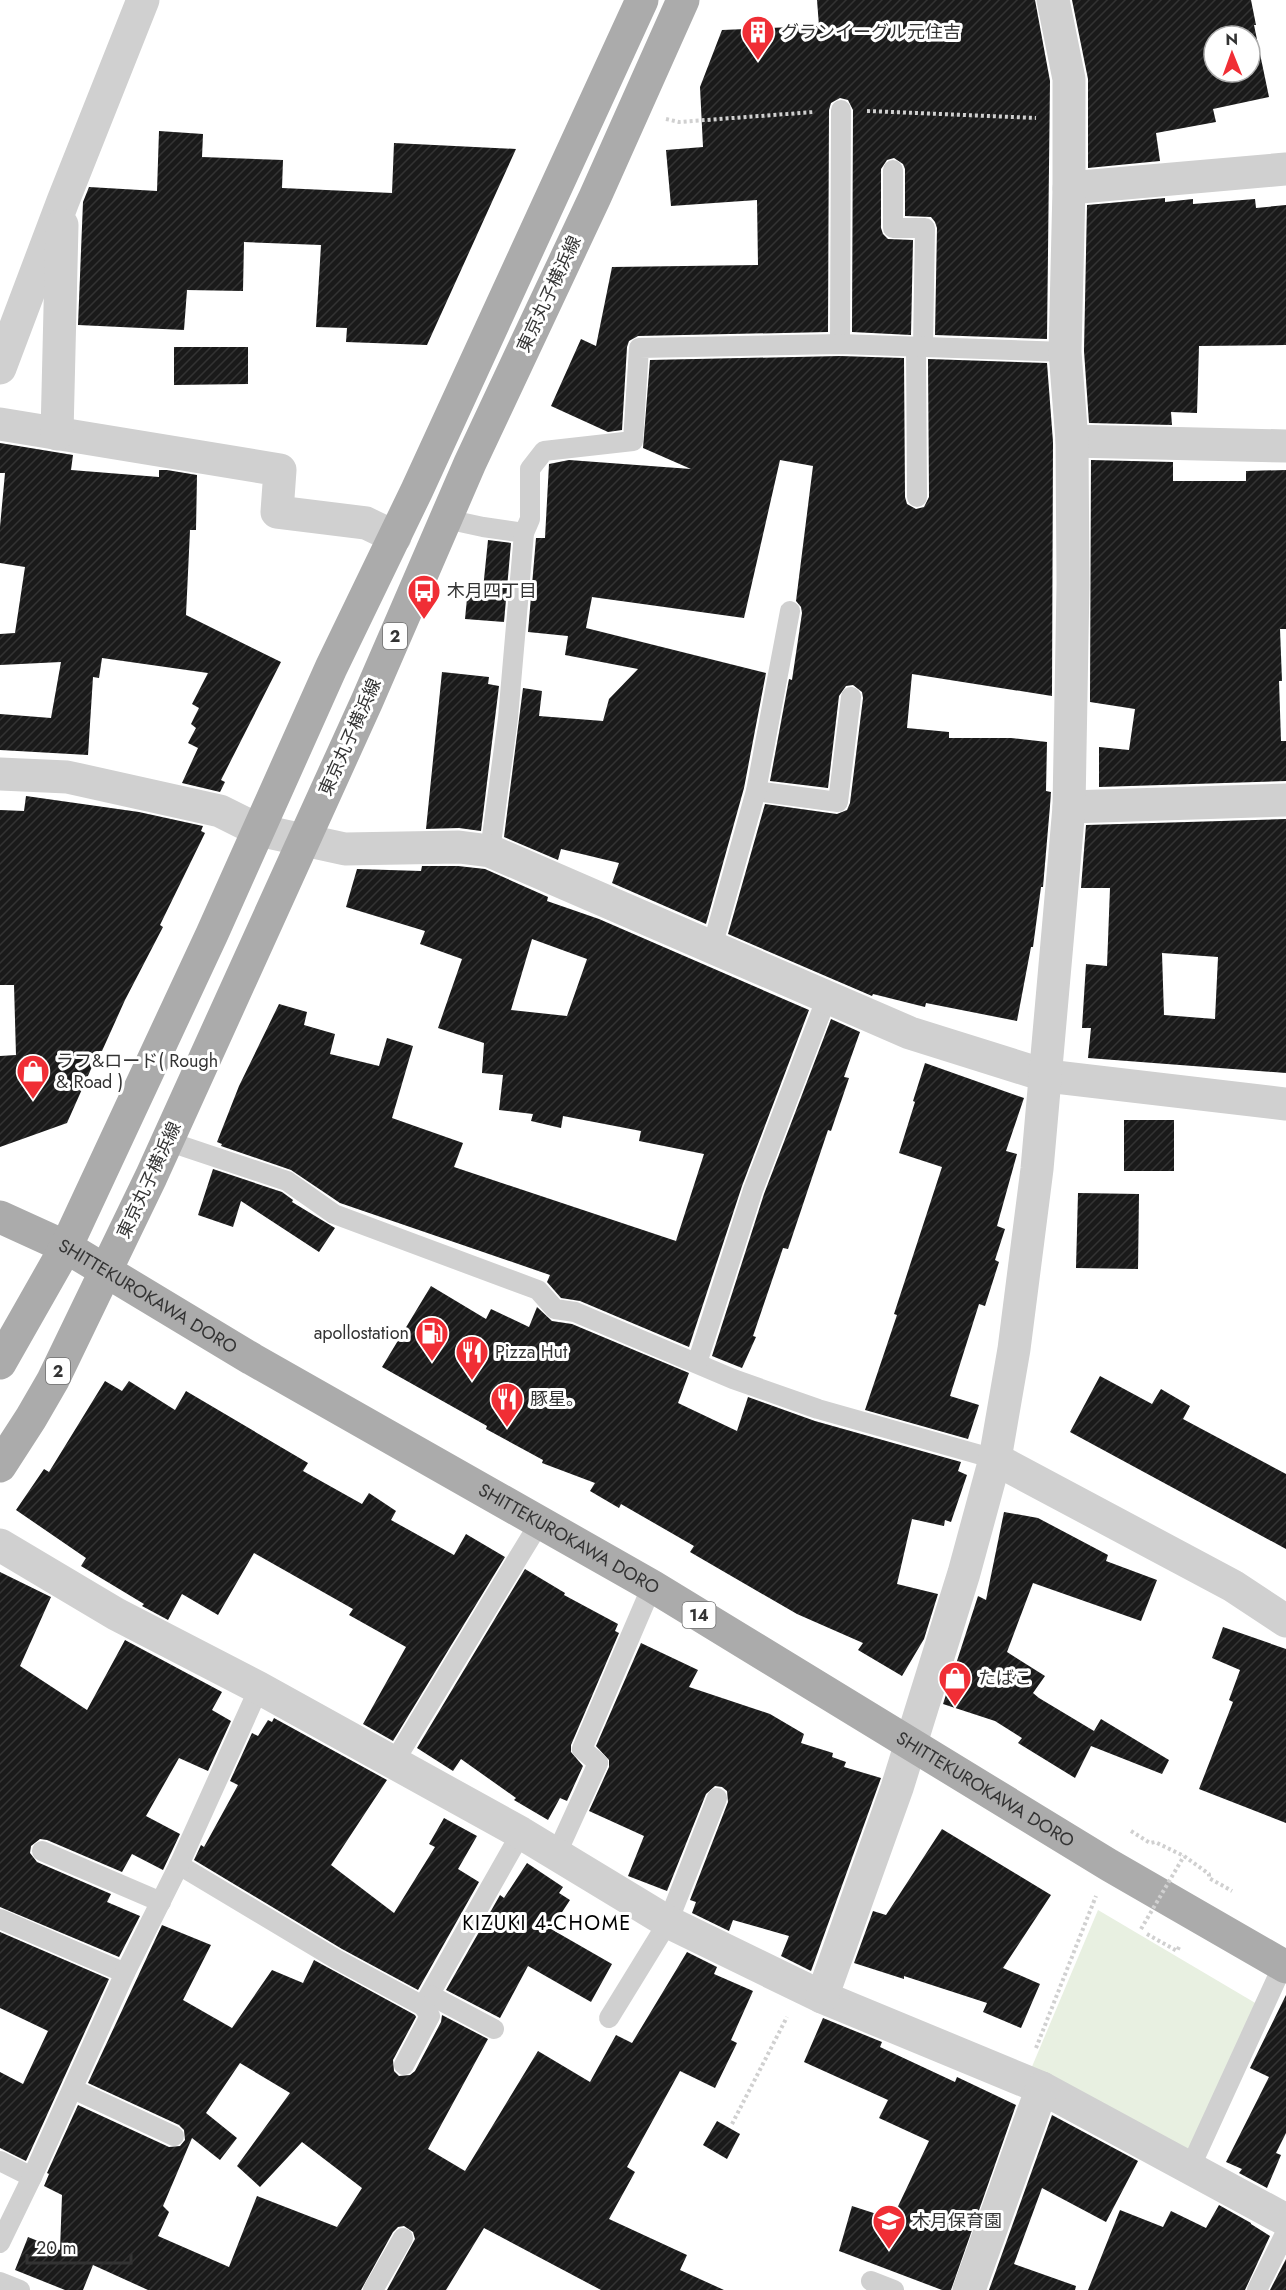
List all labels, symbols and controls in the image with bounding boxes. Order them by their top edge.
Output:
building icon: グランイーグル元住吉 [740,14,776,61]
place label: グランイーグル元住吉 [781,19,961,45]
north arrow [1202,24,1262,84]
text: N [1225,28,1238,51]
street label: 東京丸子横浜線 [511,231,587,357]
bus stop icon: 木月四丁目 [406,573,442,620]
place label: 木月四丁目 [447,578,537,604]
road number: 2 [383,623,407,649]
street label: 東京丸子横浜線 [312,674,388,800]
place label: ラフ&ロード( Rough & Road ) [56,1048,218,1095]
shop icon: ラフ&ロード( Rough & Road ) [15,1053,51,1100]
street label: 東京丸子横浜線 [111,1117,187,1243]
street label: SHITTEKUROKAWA DORO [54,1232,242,1360]
fuel station icon: apollostation [414,1315,450,1362]
place label: apollostation [314,1320,409,1346]
restaurant icon: Pizza Hut [454,1334,490,1381]
place label: Pizza Hut [495,1339,568,1365]
road number: 2 [46,1358,70,1384]
restaurant icon: 豚星。 [489,1381,525,1428]
place label: 豚星。 [530,1386,584,1412]
street label: SHITTEKUROKAWA DORO [474,1477,664,1601]
road number: 14 [682,1602,716,1628]
shop icon: たばこ [937,1660,973,1707]
place label: たばこ [978,1665,1032,1691]
street label: SHITTEKUROKAWA DORO [891,1725,1079,1854]
district label: KIZUKI 4-CHOME [462,1909,632,1938]
school or university icon: 木月保育園 [871,2203,907,2250]
place label: 木月保育園 [912,2208,1002,2234]
scale bar [27,2227,130,2265]
text: 20 m [36,2235,76,2261]

